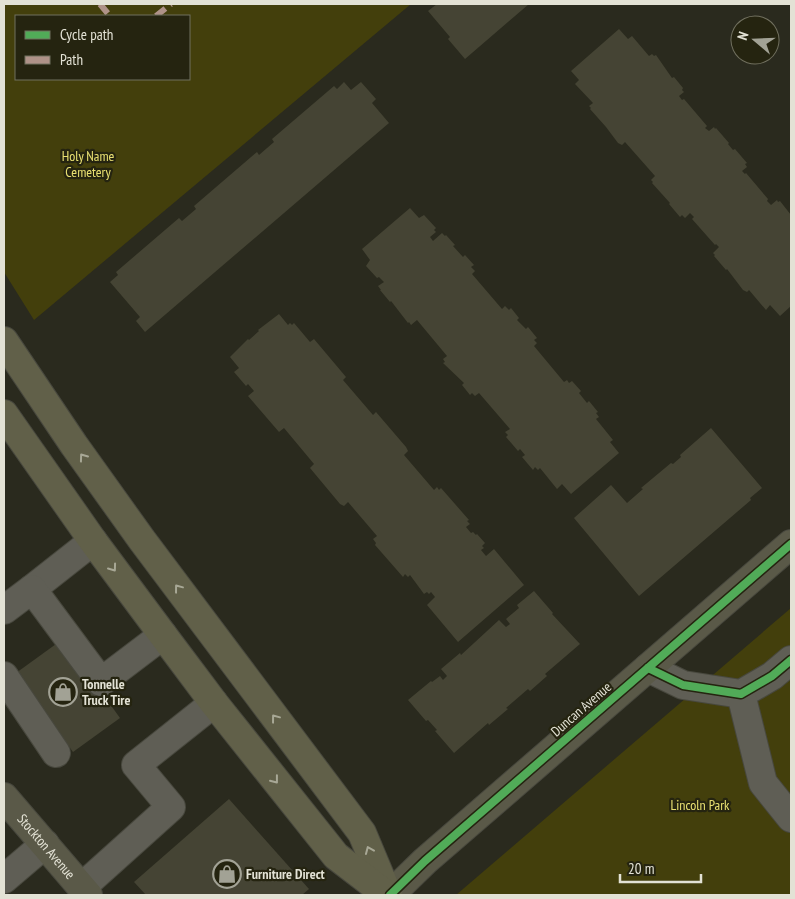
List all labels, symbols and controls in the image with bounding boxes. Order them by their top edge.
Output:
legend [15,15,190,80]
north arrow [730,15,780,65]
text: Cycle path [60,25,113,44]
text: N [733,29,752,42]
text: Path [60,50,83,69]
park label: Holy Name Cemetery [62,147,115,181]
one-way arrow [80,453,89,462]
one-way arrow [107,562,116,572]
one-way arrow [175,585,183,594]
place label: Tonnelle Truck Tire [82,675,130,709]
shop icon: Tonnelle Truck Tire [48,677,78,707]
street label: Duncan Avenue [547,678,615,740]
one-way arrow [273,715,281,724]
one-way arrow [270,774,278,783]
park label: Lincoln Park [671,796,730,814]
street label: Stockton Avenue [13,810,79,883]
one-way arrow [365,846,376,855]
scale bar [620,852,701,884]
shop icon: Furniture Direct [212,859,242,889]
text: 20 m [628,859,654,878]
place label: Furniture Direct [246,865,325,883]

